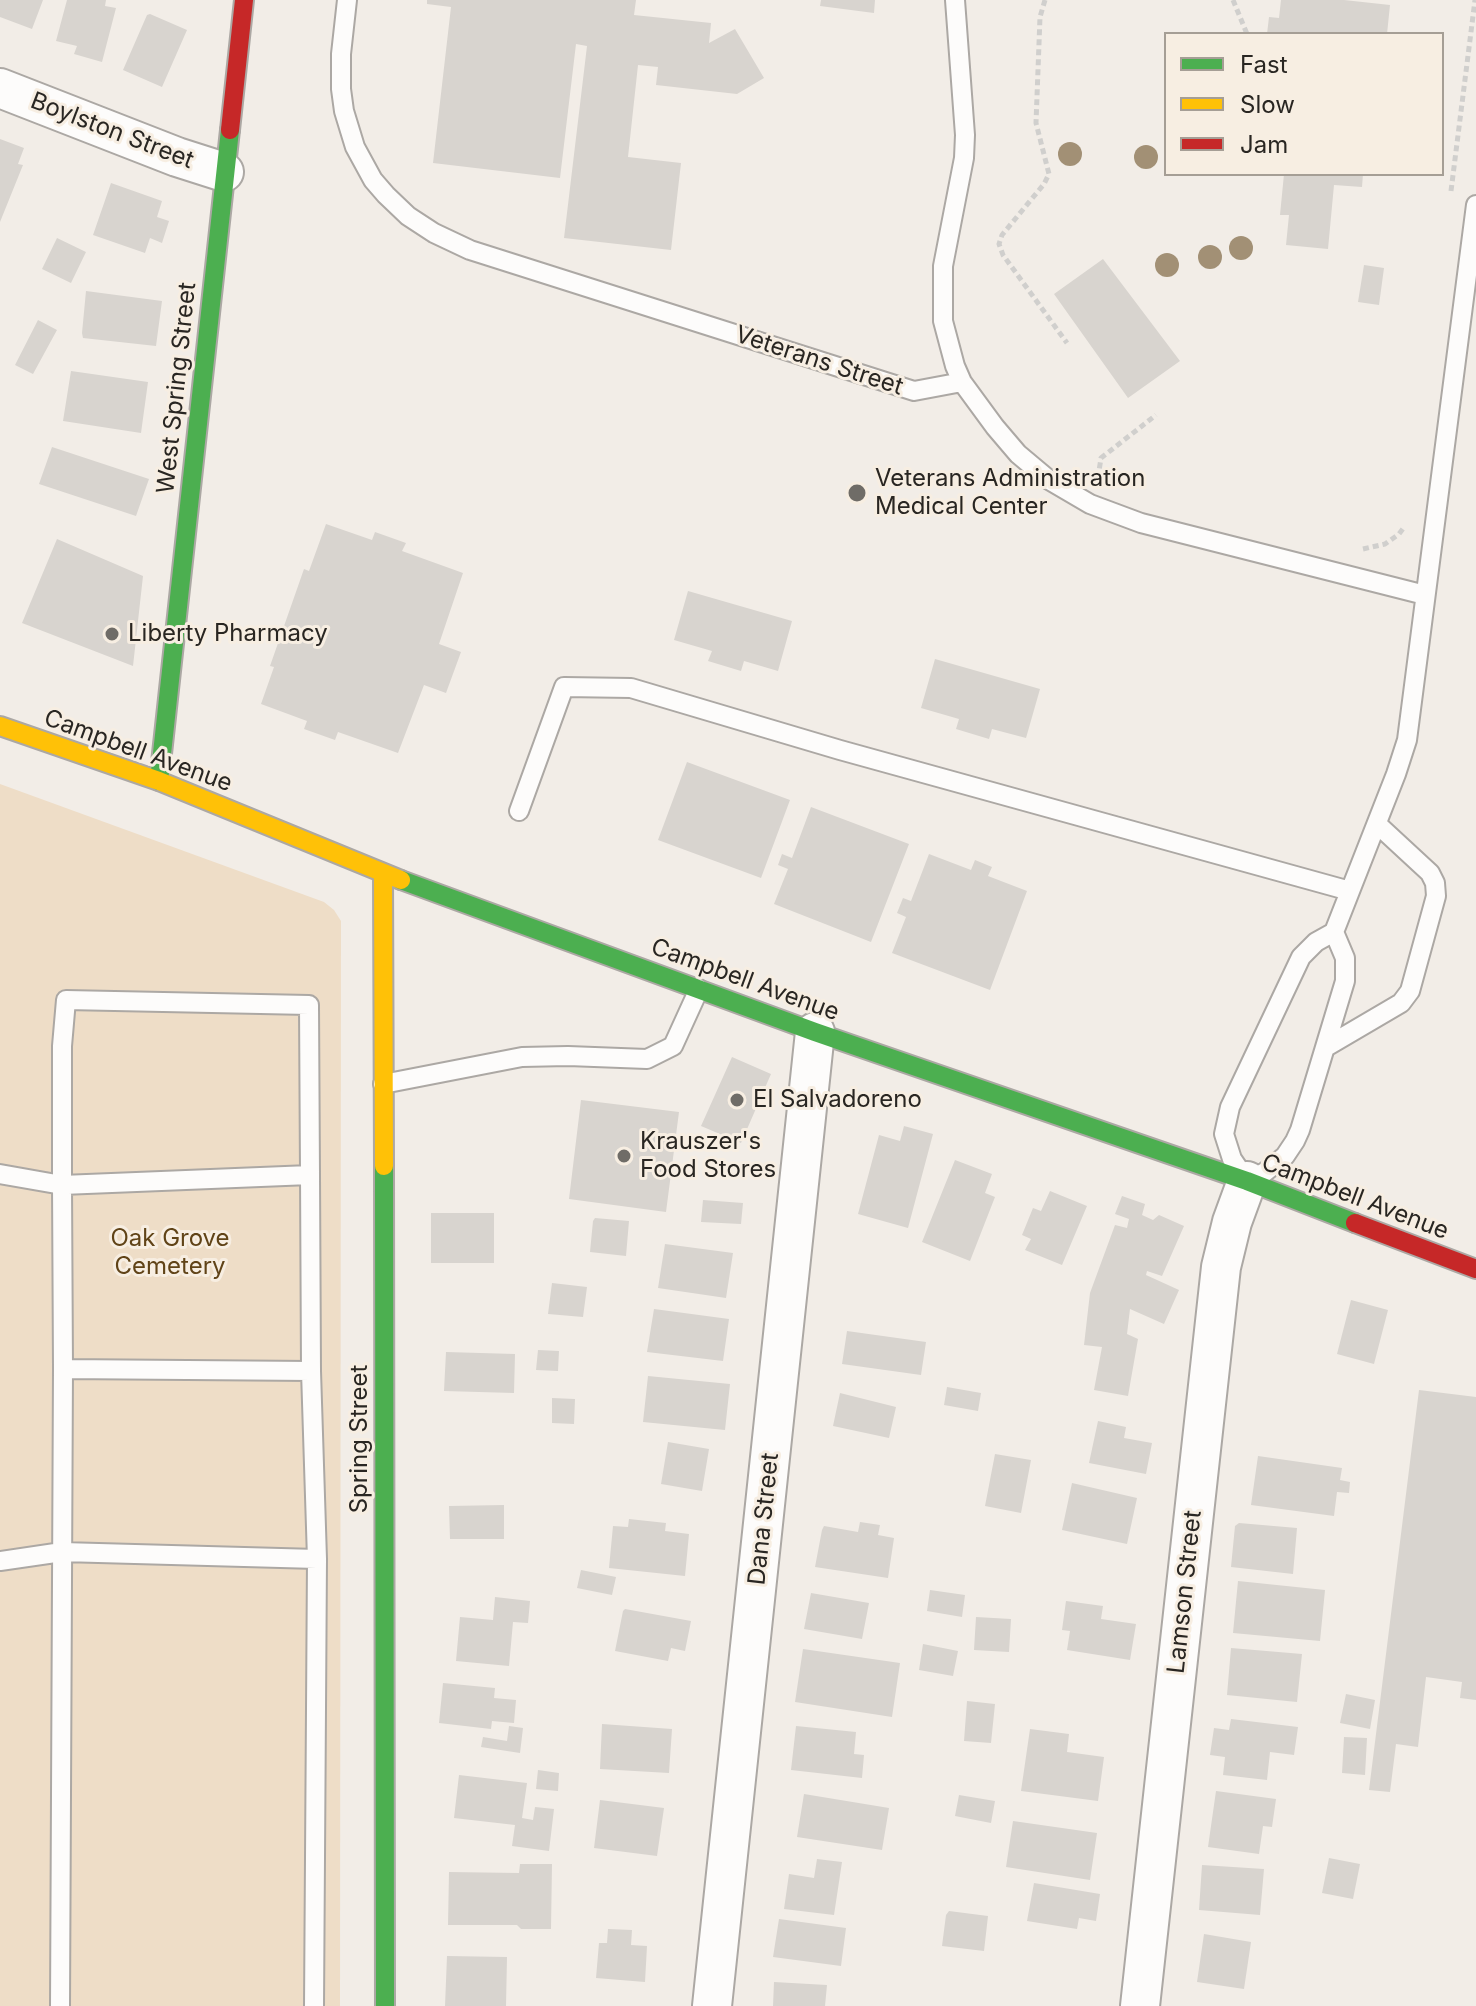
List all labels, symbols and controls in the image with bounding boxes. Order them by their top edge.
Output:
legend [1164,32,1444,176]
text: Fast [1240,50,1288,79]
street label: Boylston Street [26,87,198,175]
text: Slow [1240,90,1295,119]
text: Jam [1240,130,1288,159]
street label: West Spring Street [152,281,202,495]
street label: Veterans Street [731,320,907,402]
place label: Veterans Administration Medical Center [875,465,1145,521]
marker: Veterans Administration Medical Center [846,482,868,504]
place label: Liberty Pharmacy [128,620,328,648]
marker: Liberty Pharmacy [103,625,121,643]
street label: Campbell Avenue [40,704,236,798]
street label: Campbell Avenue [647,933,843,1027]
place label: El Salvadoreno [753,1086,922,1114]
marker: El Salvadoreno [728,1091,746,1109]
place label: Krauszer's Food Stores [640,1128,776,1184]
marker: Krauszer's Food Stores [615,1147,633,1165]
street label: Campbell Avenue [1257,1148,1453,1246]
park label: Oak Grove Cemetery [110,1225,230,1281]
street label: Spring Street [346,1365,374,1513]
street label: Dana Street [743,1451,785,1587]
street label: Lamson Street [1162,1509,1208,1675]

